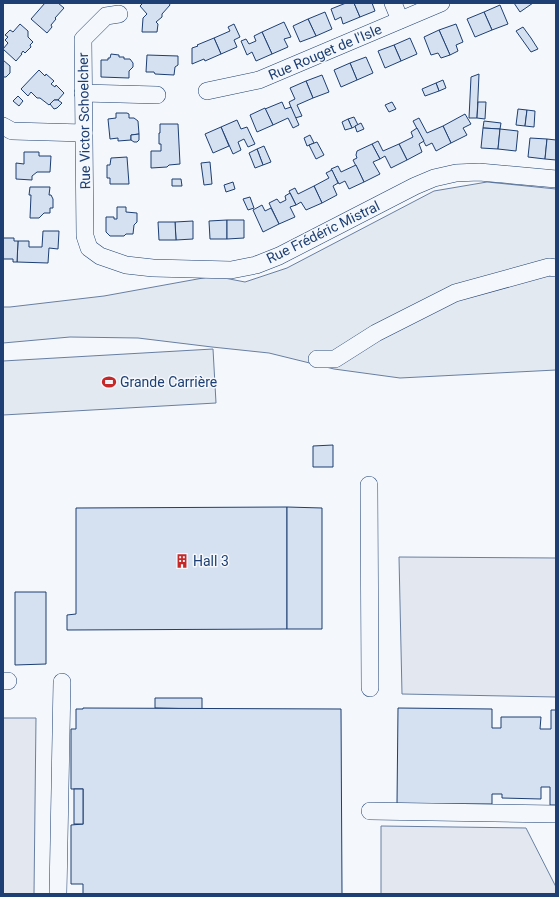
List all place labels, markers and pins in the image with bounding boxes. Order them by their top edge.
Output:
sports icon: Grande Carrière [101,374,117,390]
place label: Grande Carrière [120,374,217,390]
building icon: Hall 3 [174,553,190,569]
place label: Hall 3 [193,553,229,569]

